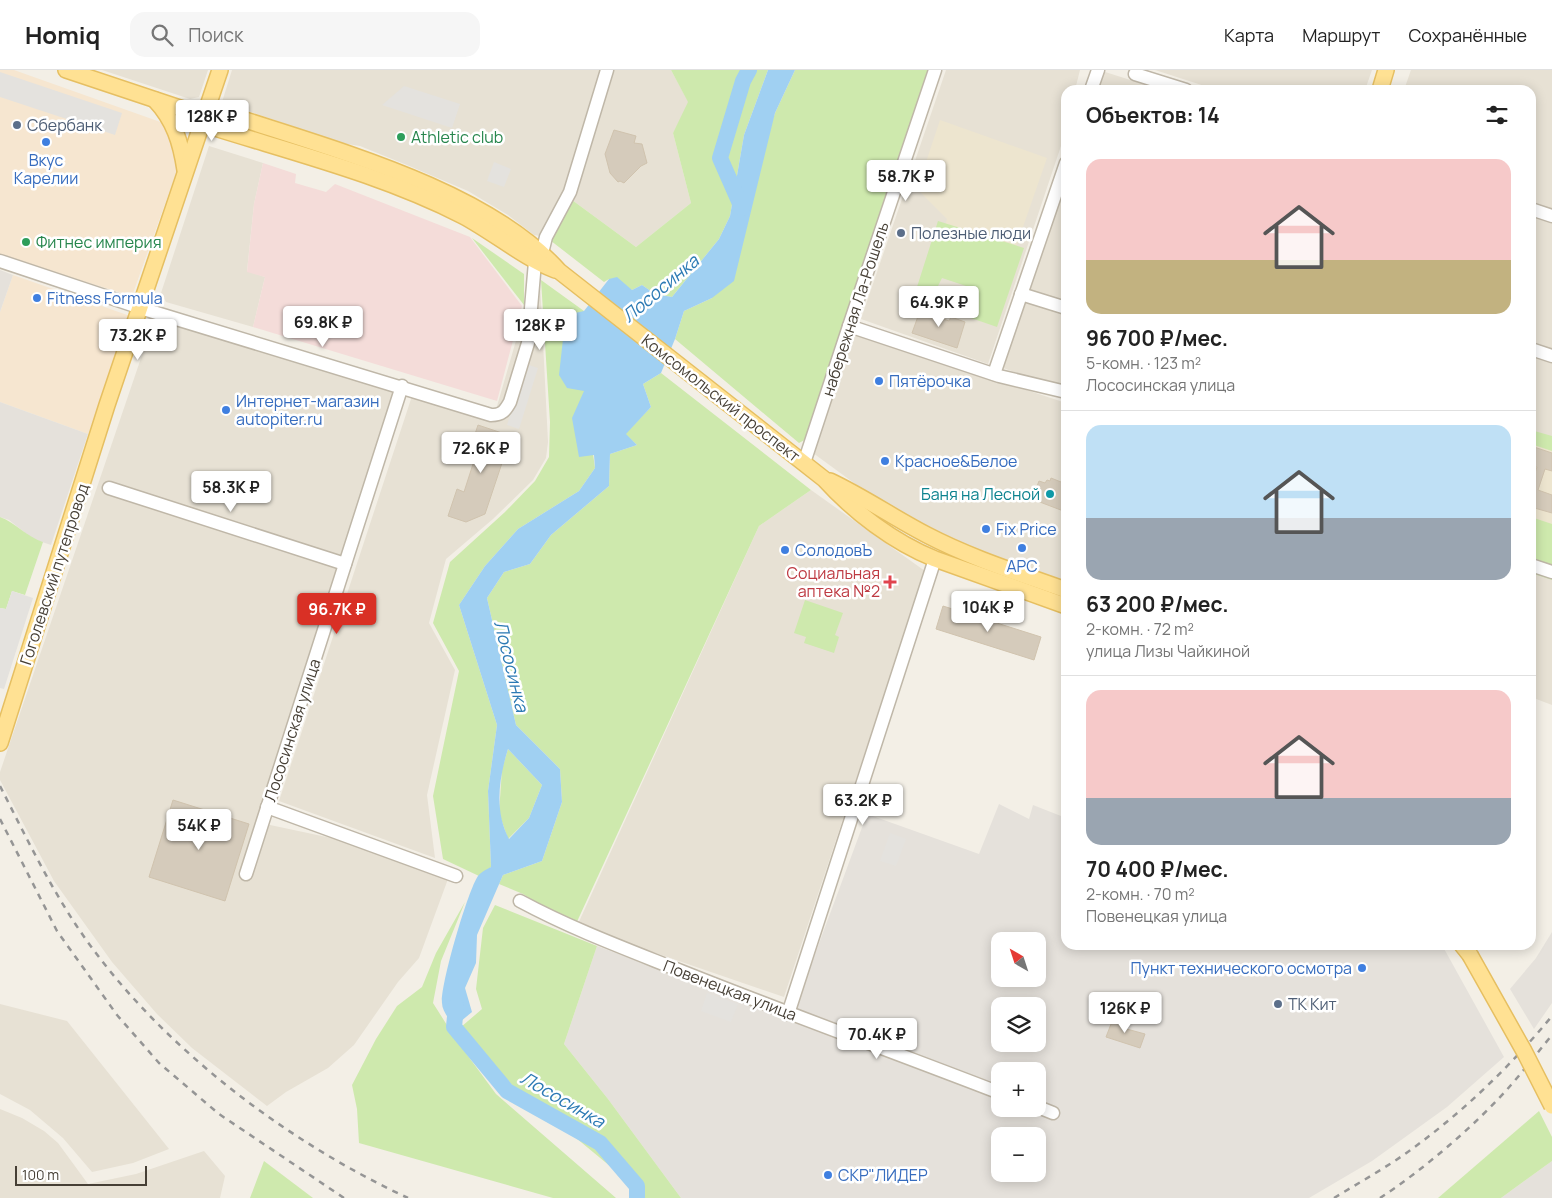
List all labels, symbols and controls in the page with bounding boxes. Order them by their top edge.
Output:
search box [130,12,480,57]
text: Homiq [25,18,100,51]
icon: search [148,21,176,49]
text: Поиск [188,22,243,48]
text: Карта [1224,23,1274,47]
text: Маршрут [1302,23,1380,47]
text: Сохранённые [1408,23,1527,47]
pin: 128K ₽ [171,100,253,142]
text: Объектов: 14 [1086,101,1220,129]
icon: filters [1483,101,1511,129]
text: 128K ₽ [187,105,237,127]
place label: Сбербанк [27,114,103,136]
marker: Сбербанк [11,119,23,131]
place label: Athletic club [411,126,503,148]
marker: Athletic club [395,131,407,143]
marker: Вкус Карелии [40,136,52,148]
place label: Вкус Карелии [14,149,78,189]
pin: 58.7K ₽ [860,160,952,202]
text: 58.7K ₽ [878,165,934,187]
icon: home [1254,192,1344,282]
street label: набережная Ла-Рошель [816,219,894,399]
place label: Полезные люди [911,222,1031,244]
marker: Полезные люди [895,227,907,239]
place label: Фитнес империя [36,231,161,253]
marker: Фитнес империя [20,236,32,248]
water label: Лососинка [617,248,704,327]
pin: 64.9K ₽ [893,286,985,328]
place label: Fitness Formula [47,287,163,309]
text: 64.9K ₽ [910,291,968,313]
marker: Fitness Formula [31,292,43,304]
pin: 69.8K ₽ [277,306,369,348]
pin: 128K ₽ [499,308,581,351]
text: 69.8K ₽ [294,311,352,333]
text: 128K ₽ [515,314,565,336]
pin: 73.2K ₽ [92,318,184,361]
text: 73.2K ₽ [110,324,166,346]
text: 96 700 ₽/мес. [1086,324,1228,352]
street label: Комсомольский проспект [637,329,805,467]
text: 5-комн. · 123 m² [1086,352,1201,374]
place label: Пятёрочка [889,370,971,392]
text: Лососинская улица [1086,374,1235,396]
marker: Пятёрочка [873,375,885,387]
place label: Интернет-магазин autopiter.ru [236,390,379,430]
marker: Интернет-магазин autopiter.ru [220,404,232,416]
pin: 72.6K ₽ [435,432,527,474]
text: 72.6K ₽ [452,437,510,459]
place label: Красное&Белое [895,450,1017,472]
marker: Красное&Белое [879,455,891,467]
icon: home [1254,457,1344,547]
pin: 58.3K ₽ [185,470,277,513]
text: 58.3K ₽ [202,476,260,498]
street label: Гоголевский путепровод [14,480,94,667]
place label: Баня на Лесной [921,483,1040,505]
marker: Баня на Лесной [1044,488,1056,500]
place label: Fix Price [996,518,1057,540]
marker: Fix Price [980,523,992,535]
place label: СолодовЪ [795,539,872,561]
marker: АРС [1016,542,1028,554]
marker: СолодовЪ [779,544,791,556]
place label: АРС [1006,555,1038,577]
place label: Социальная аптека №2 [787,562,880,602]
marker: Социальная аптека №2 [884,576,896,588]
pin: 104K ₽ [947,590,1029,633]
text: 63 200 ₽/мес. [1086,590,1229,618]
pin: 96.7K ₽ [291,592,383,635]
text: 104K ₽ [962,596,1014,618]
text: 96.7K ₽ [308,598,366,620]
water label: Лососинка [489,618,535,715]
text: 2-комн. · 72 m² [1086,618,1194,640]
text: улица Лизы Чайкиной [1086,640,1250,662]
street label: Лососинская улица [259,656,325,804]
icon: home [1254,722,1344,812]
pin: 63.2K ₽ [817,784,909,826]
text: 63.2K ₽ [834,789,892,811]
pin: 54K ₽ [164,808,234,851]
text: 54K ₽ [177,814,221,836]
text: 70 400 ₽/мес. [1086,855,1229,883]
text: 2-комн. · 70 m² [1086,883,1195,905]
text: Повенецкая улица [1086,905,1227,927]
north arrow [991,932,1046,988]
map controls [991,932,1046,1182]
street label: Повенецкая улица [660,954,800,1026]
place label: Пункт технического осмотра [1130,957,1352,979]
marker: Пункт технического осмотра [1356,962,1368,974]
pin: 126K ₽ [1084,992,1166,1034]
place label: ТК Кит [1288,993,1337,1015]
button: layers [991,997,1046,1052]
text: 126K ₽ [1100,997,1150,1019]
marker: ТК Кит [1272,998,1284,1010]
pin: 70.4K ₽ [831,1018,923,1060]
text: 70.4K ₽ [848,1023,906,1045]
button: + [991,1062,1046,1117]
water label: Лососинка [517,1065,610,1133]
button: − [991,1127,1046,1182]
scale bar [15,1163,148,1186]
place label: СКР"ЛИДЕР [838,1164,928,1186]
text: 100 m [22,1165,59,1184]
marker: СКР"ЛИДЕР [822,1169,834,1181]

